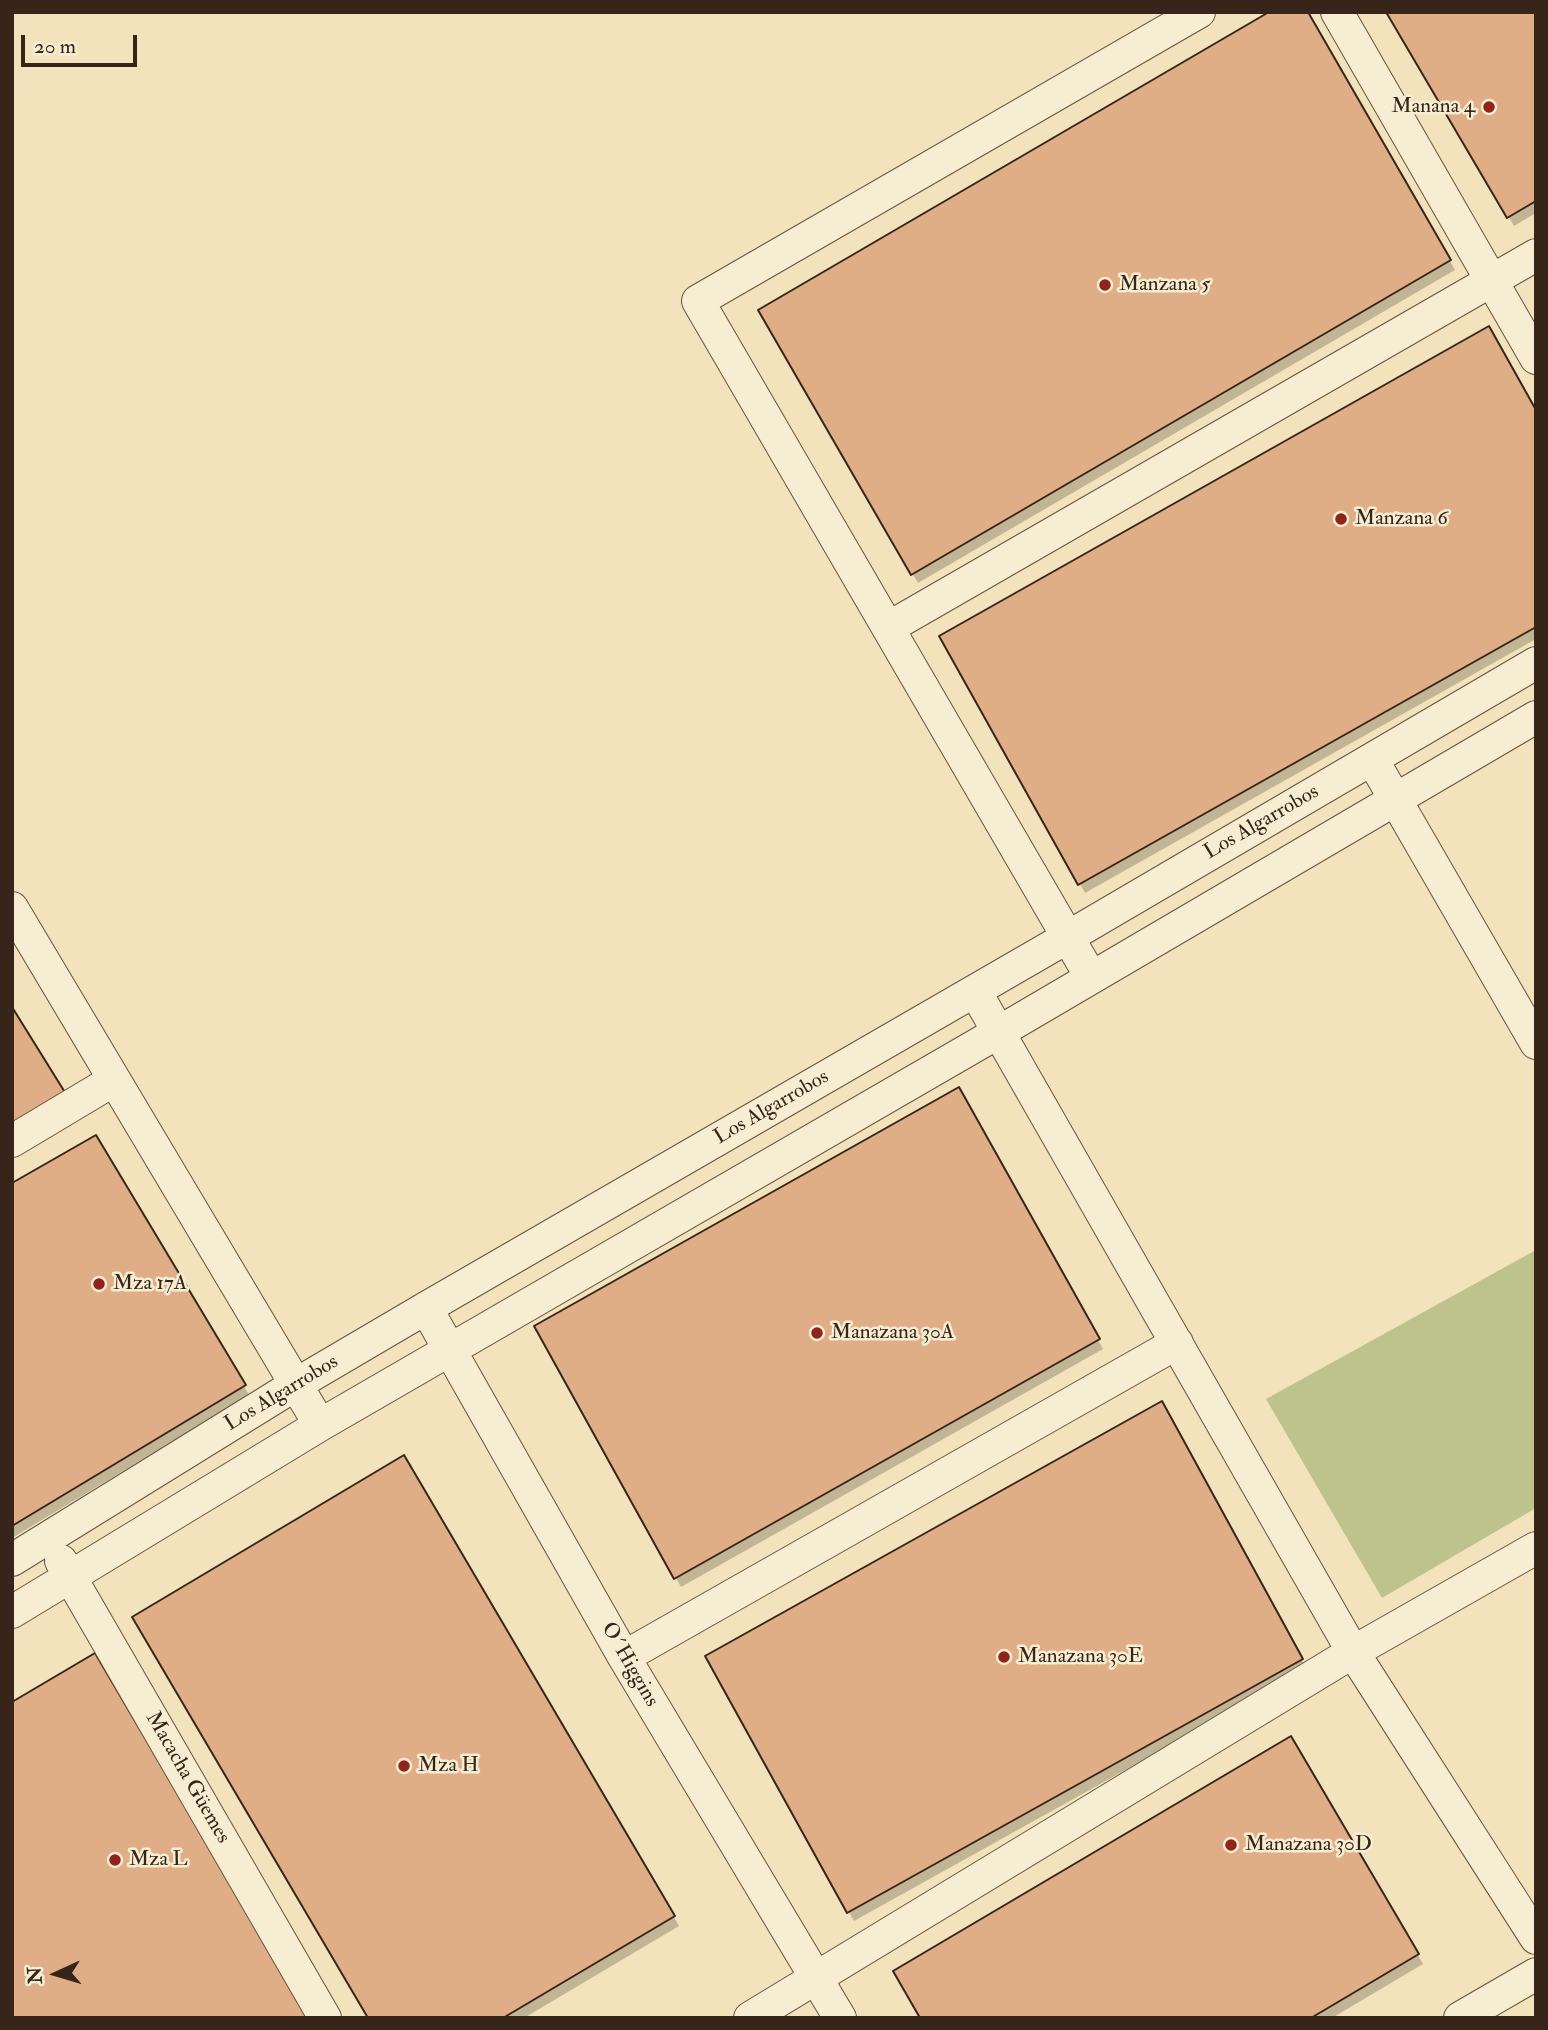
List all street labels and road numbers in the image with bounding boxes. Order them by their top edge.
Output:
street label: Los Algarrobos [1200,780,1324,866]
street label: Los Algarrobos [710,1065,834,1151]
street label: Los Algarrobos [221,1350,343,1438]
street label: O´Higgins [595,1618,663,1712]
street label: Macacha Güemes [139,1708,235,1848]

